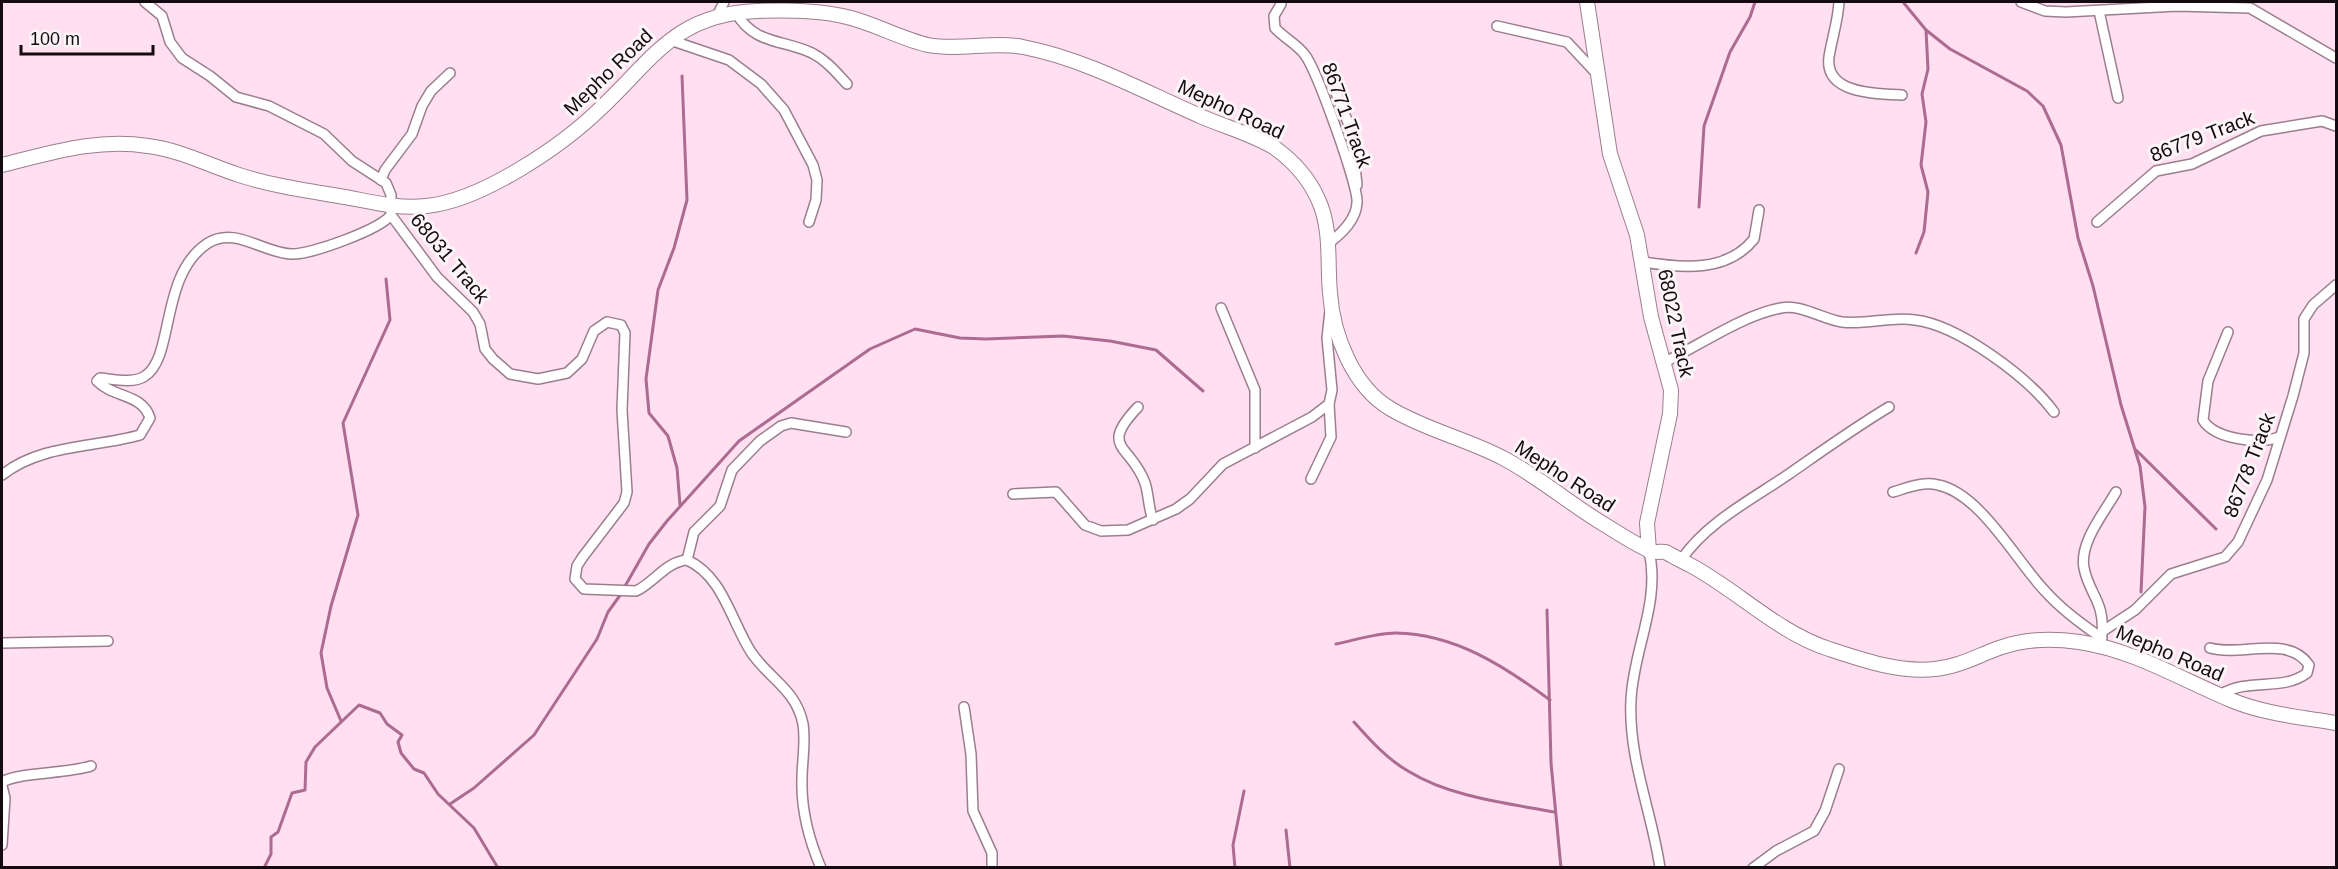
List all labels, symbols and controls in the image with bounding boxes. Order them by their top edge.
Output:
scale bar [21,18,153,56]
street label: Mepho Road [559,24,657,120]
text: 100 m [30,29,80,49]
street label: 86771 Track [1318,60,1376,171]
street label: Mepho Road [1174,75,1288,143]
street label: 86779 Track [2147,106,2258,166]
street label: 68031 Track [406,209,494,308]
street label: 68022 Track [1654,267,1698,380]
street label: 86778 Track [2219,409,2279,520]
street label: Mepho Road [1511,436,1619,516]
street label: Mepho Road [2113,620,2227,686]

